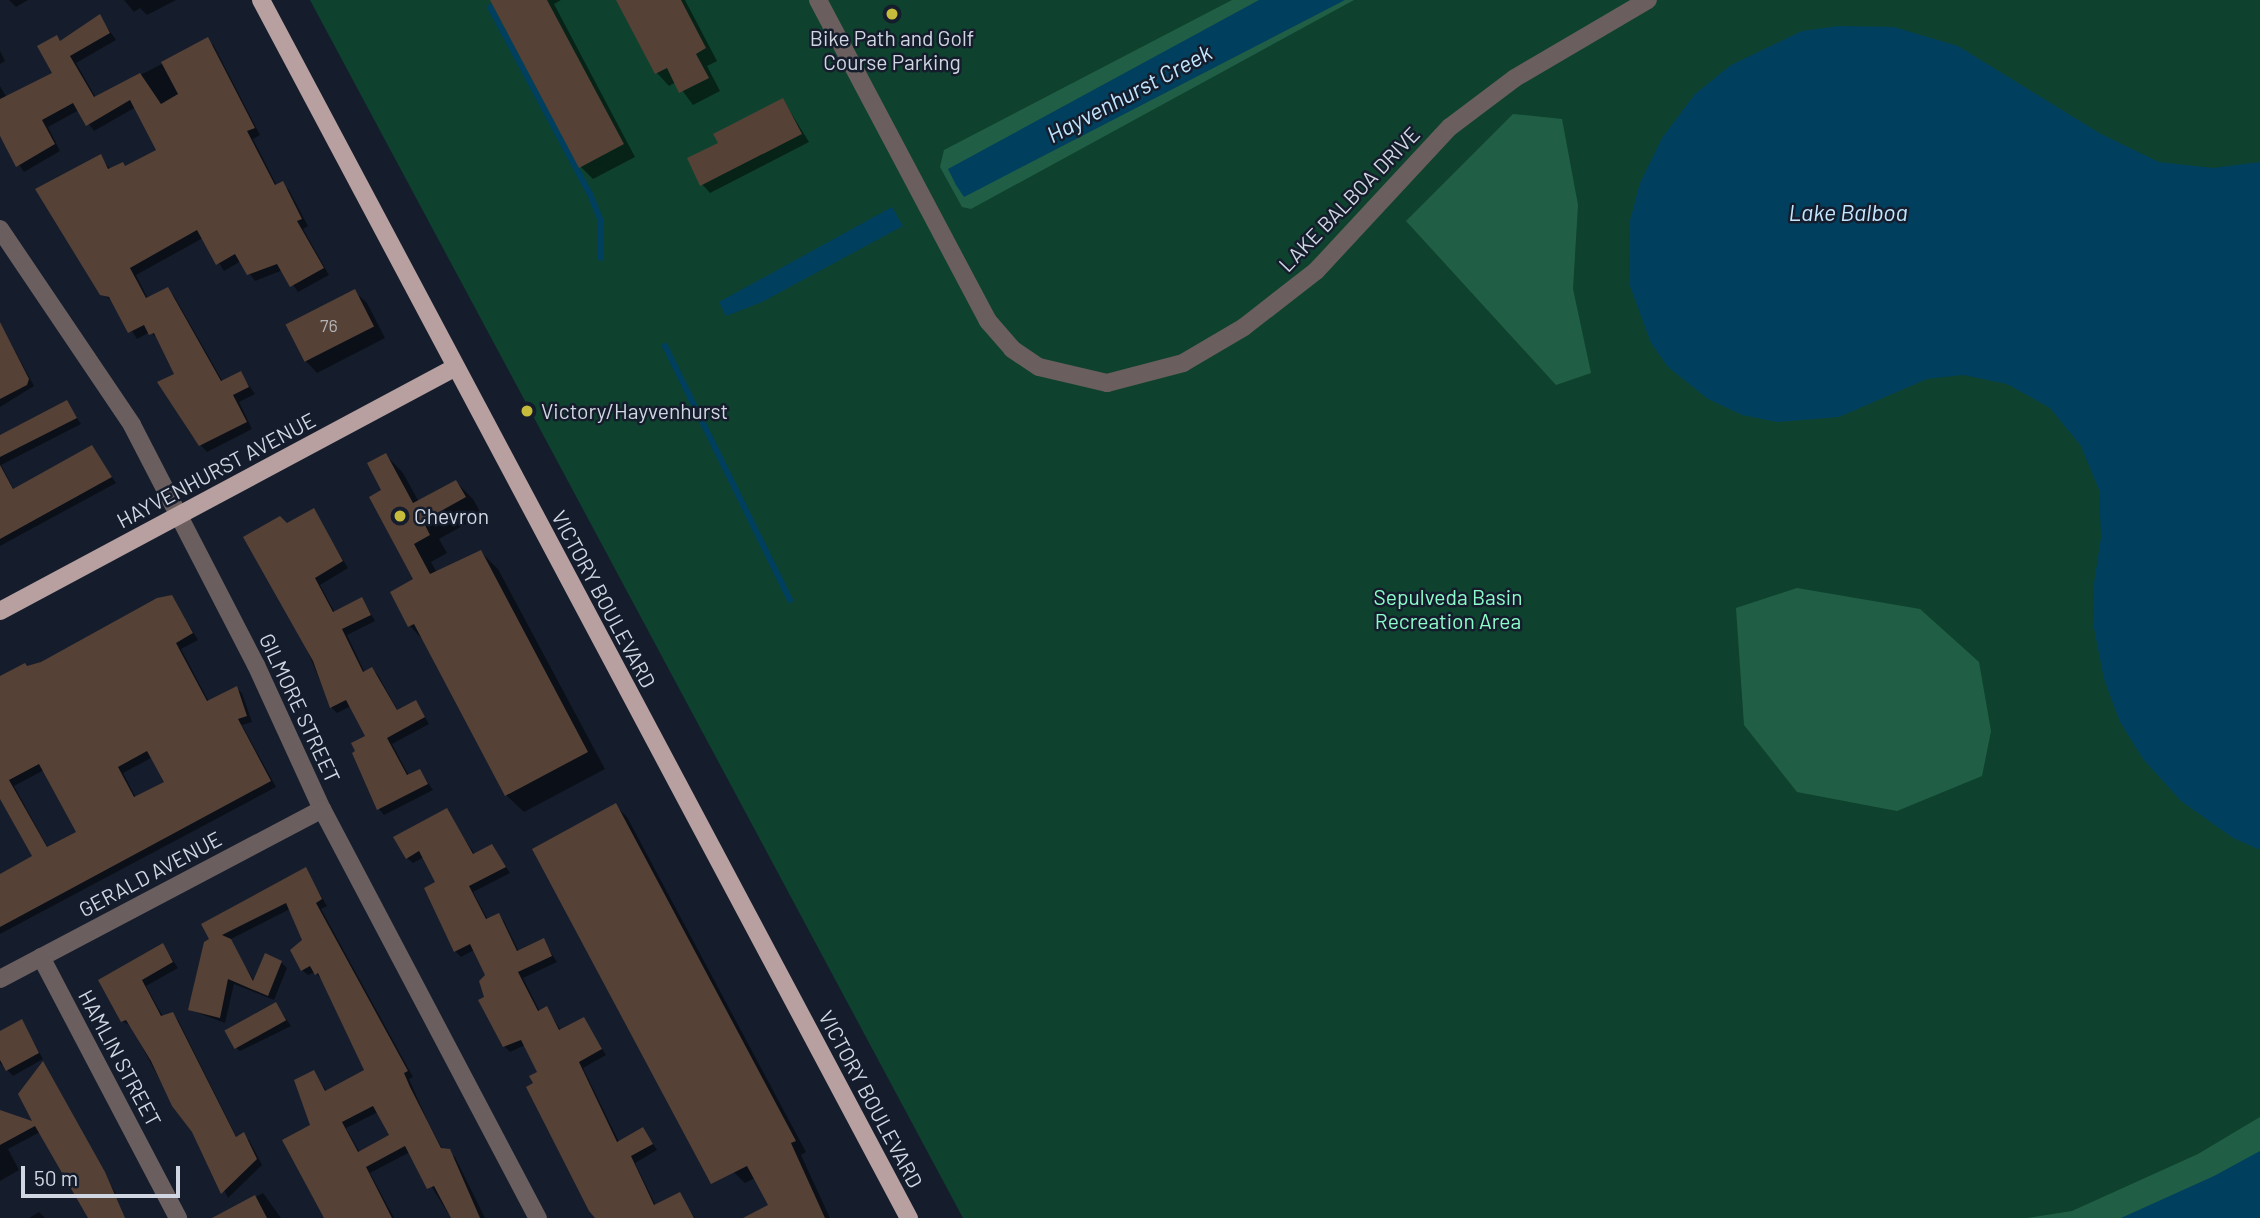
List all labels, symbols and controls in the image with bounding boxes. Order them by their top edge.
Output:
marker: Bike Path and Golf Course Parking [884,6,900,22]
place label: Bike Path and Golf Course Parking [810,25,974,75]
water label: Hayvenhurst Creek [1042,38,1216,148]
street label: LAKE BALBOA DRIVE [1273,121,1425,277]
water label: Lake Balboa [1788,198,1908,226]
house number: 76 [320,314,338,336]
place label: Victory/Hayvenhurst [541,398,728,424]
marker: Victory/Hayvenhurst [519,403,535,419]
street label: HAYVENHURST AVENUE [112,407,320,533]
place label: Chevron [414,503,489,529]
street label: VICTORY BOULEVARD [547,506,661,692]
marker: Chevron [392,508,408,524]
park label: Sepulveda Basin Recreation Area [1374,584,1522,634]
street label: GILMORE STREET [254,629,346,787]
street label: GERALD AVENUE [74,826,226,922]
street label: HAMLIN STREET [73,985,167,1131]
street label: VICTORY BOULEVARD [814,1006,928,1192]
scale bar [24,1152,184,1196]
text: 50 m [34,1165,78,1190]

